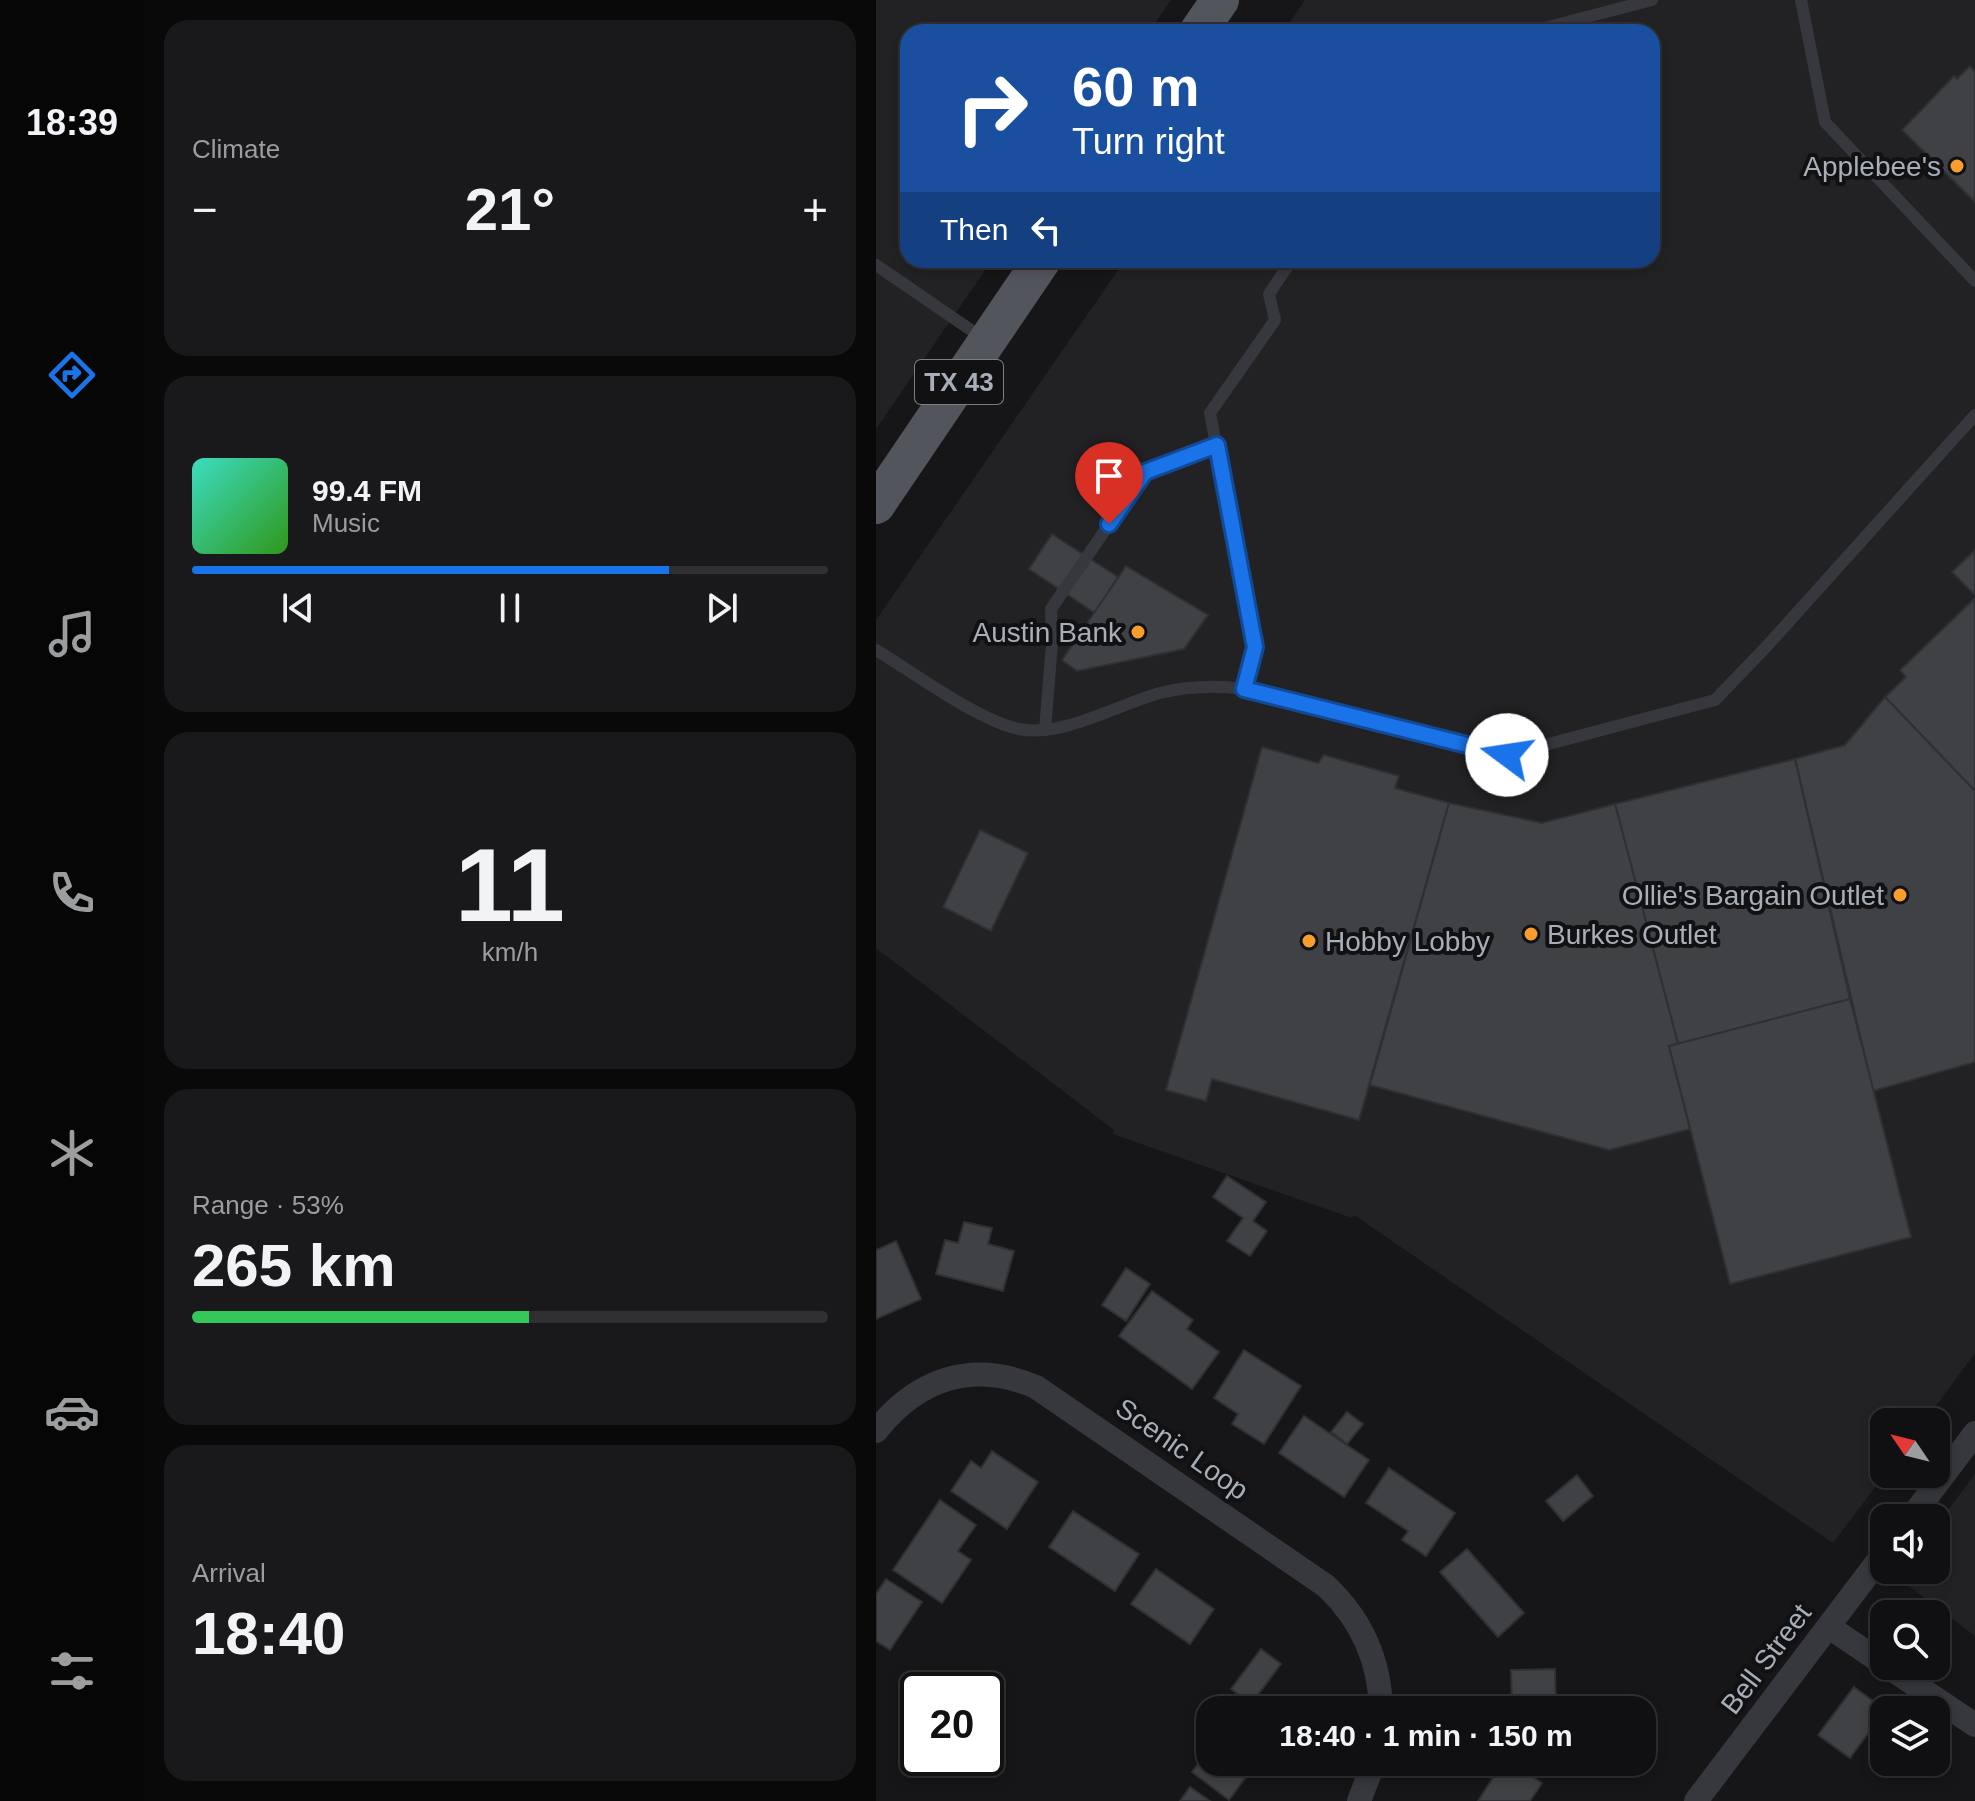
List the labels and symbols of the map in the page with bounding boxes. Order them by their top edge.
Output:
place label: Applebee's [1803,151,1941,182]
marker: Applebee's [1948,157,1966,175]
road number: TX 43 [915,360,1003,404]
pin [1075,442,1143,524]
place label: Austin Bank [973,617,1123,648]
marker: Austin Bank [1129,623,1147,641]
position arrow [1465,713,1549,797]
place label: Ollie's Bargain Outlet [1622,880,1884,911]
marker: Ollie's Bargain Outlet [1891,886,1909,904]
place label: Burkes Outlet [1547,919,1717,950]
marker: Burkes Outlet [1522,925,1540,943]
place label: Hobby Lobby [1325,926,1490,957]
marker: Hobby Lobby [1300,932,1318,950]
street label: Scenic Loop [1110,1392,1254,1506]
north arrow [1870,1408,1950,1488]
street label: Bell Street [1715,1598,1817,1720]
speed limit sign: 20 [900,1672,1004,1776]

